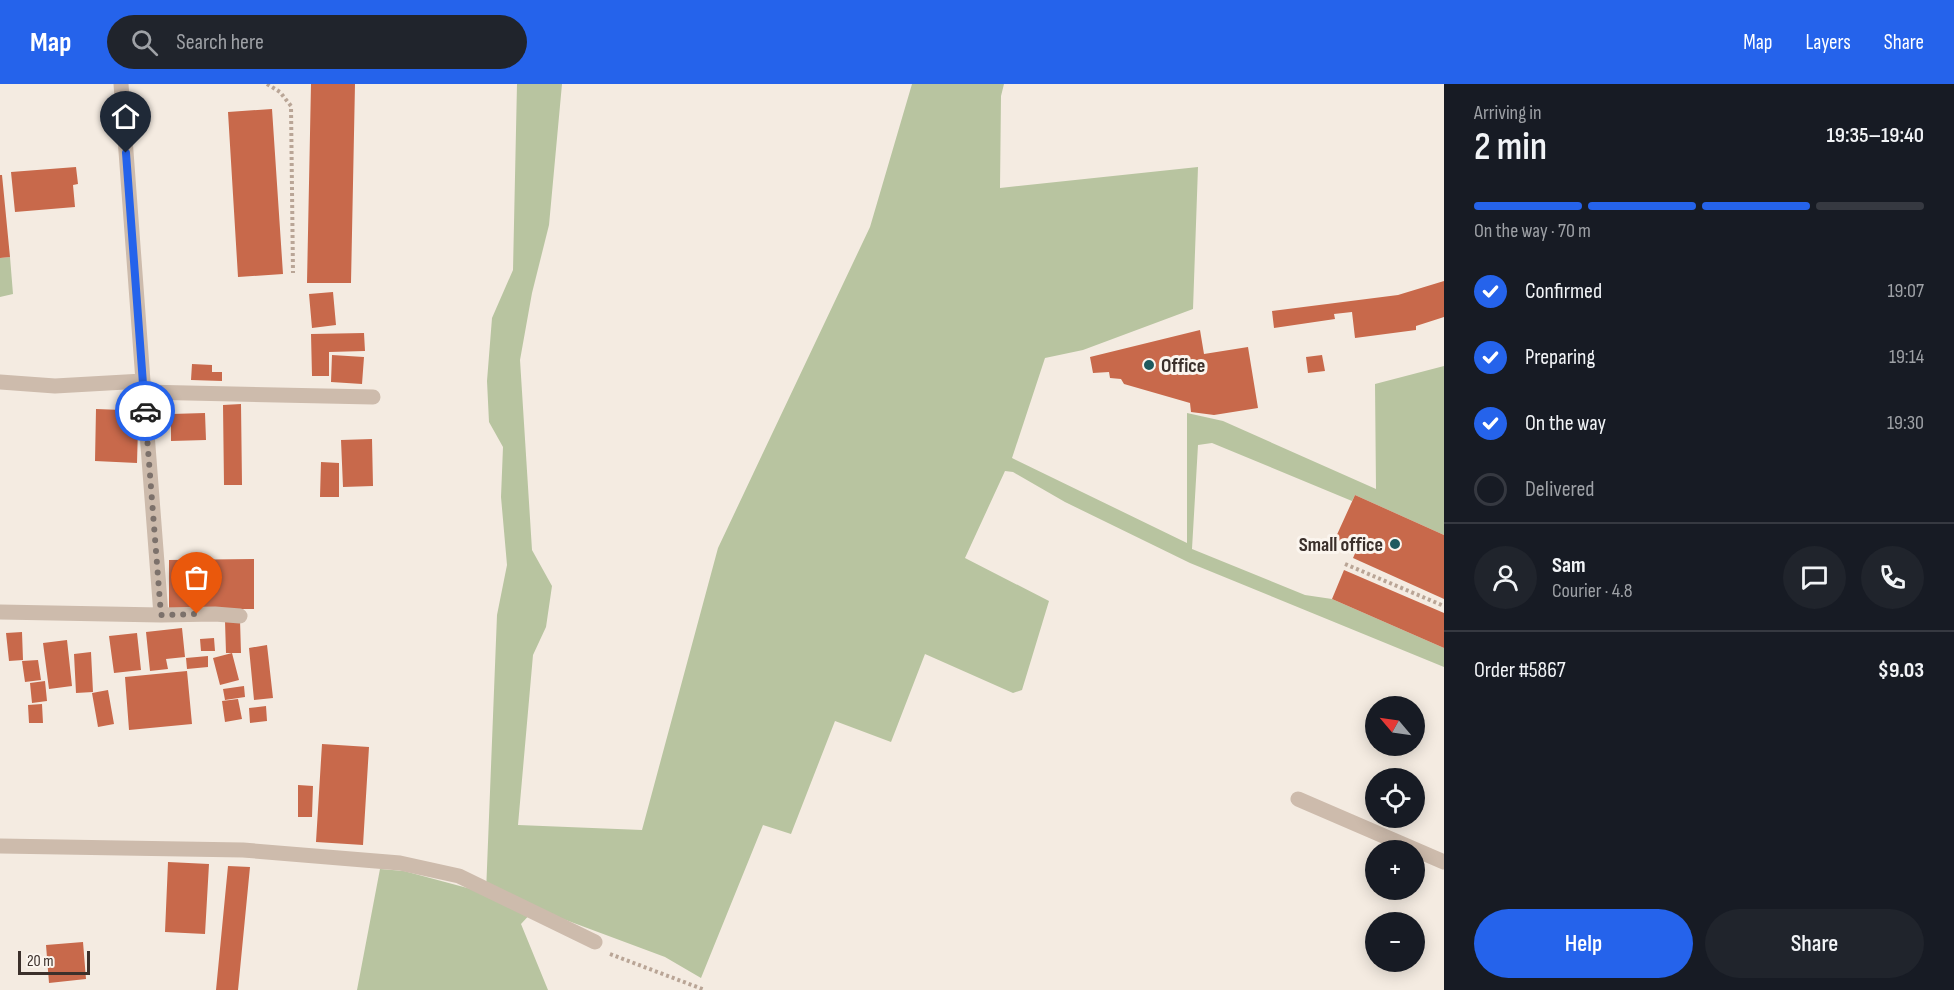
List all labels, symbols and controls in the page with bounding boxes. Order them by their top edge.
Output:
search box [107,15,527,69]
text: Map [30,26,71,59]
icon: search [128,26,161,59]
text: Search here [176,29,264,56]
text: Map [1743,30,1772,55]
text: Layers [1805,30,1851,55]
text: Share [1884,30,1924,55]
pin [100,91,151,153]
icon: home [109,100,142,133]
text: Arriving in [1474,101,1542,125]
text: 19:35–19:40 [1827,122,1924,149]
text: 2 min [1474,124,1547,171]
text: On the way · 70 m [1474,219,1591,243]
icon: check [1474,275,1507,308]
text: Confirmed [1525,278,1602,305]
text: 19:07 [1888,279,1924,303]
icon: check [1474,341,1507,374]
text: Preparing [1525,344,1595,371]
text: 19:14 [1889,345,1924,369]
place label: Office [1161,354,1205,378]
marker: Office [1142,358,1156,372]
courier [115,381,175,441]
icon: car [129,395,162,428]
icon: check [1474,407,1507,440]
text: On the way [1525,410,1606,437]
text: 19:30 [1887,411,1924,435]
text: Delivered [1525,476,1594,503]
place label: Small office [1299,533,1383,557]
marker: Small office [1388,537,1402,551]
button: person [1474,546,1537,609]
button: chat [1783,546,1846,609]
button: phone [1861,546,1924,609]
pin [171,552,222,614]
text: Sam [1552,552,1586,579]
icon: bag [180,561,213,594]
text: Courier · 4.8 [1552,579,1633,603]
text: Order #5867 [1474,657,1566,684]
text: $9.03 [1878,657,1924,684]
north arrow [1365,696,1425,756]
map controls [1365,696,1425,972]
button: locate [1365,768,1425,828]
button: + [1365,840,1425,900]
button: Help [1474,909,1693,978]
button: Share [1705,909,1924,978]
button: − [1365,912,1425,972]
scale bar [18,948,90,976]
text: 20 m [27,952,54,971]

